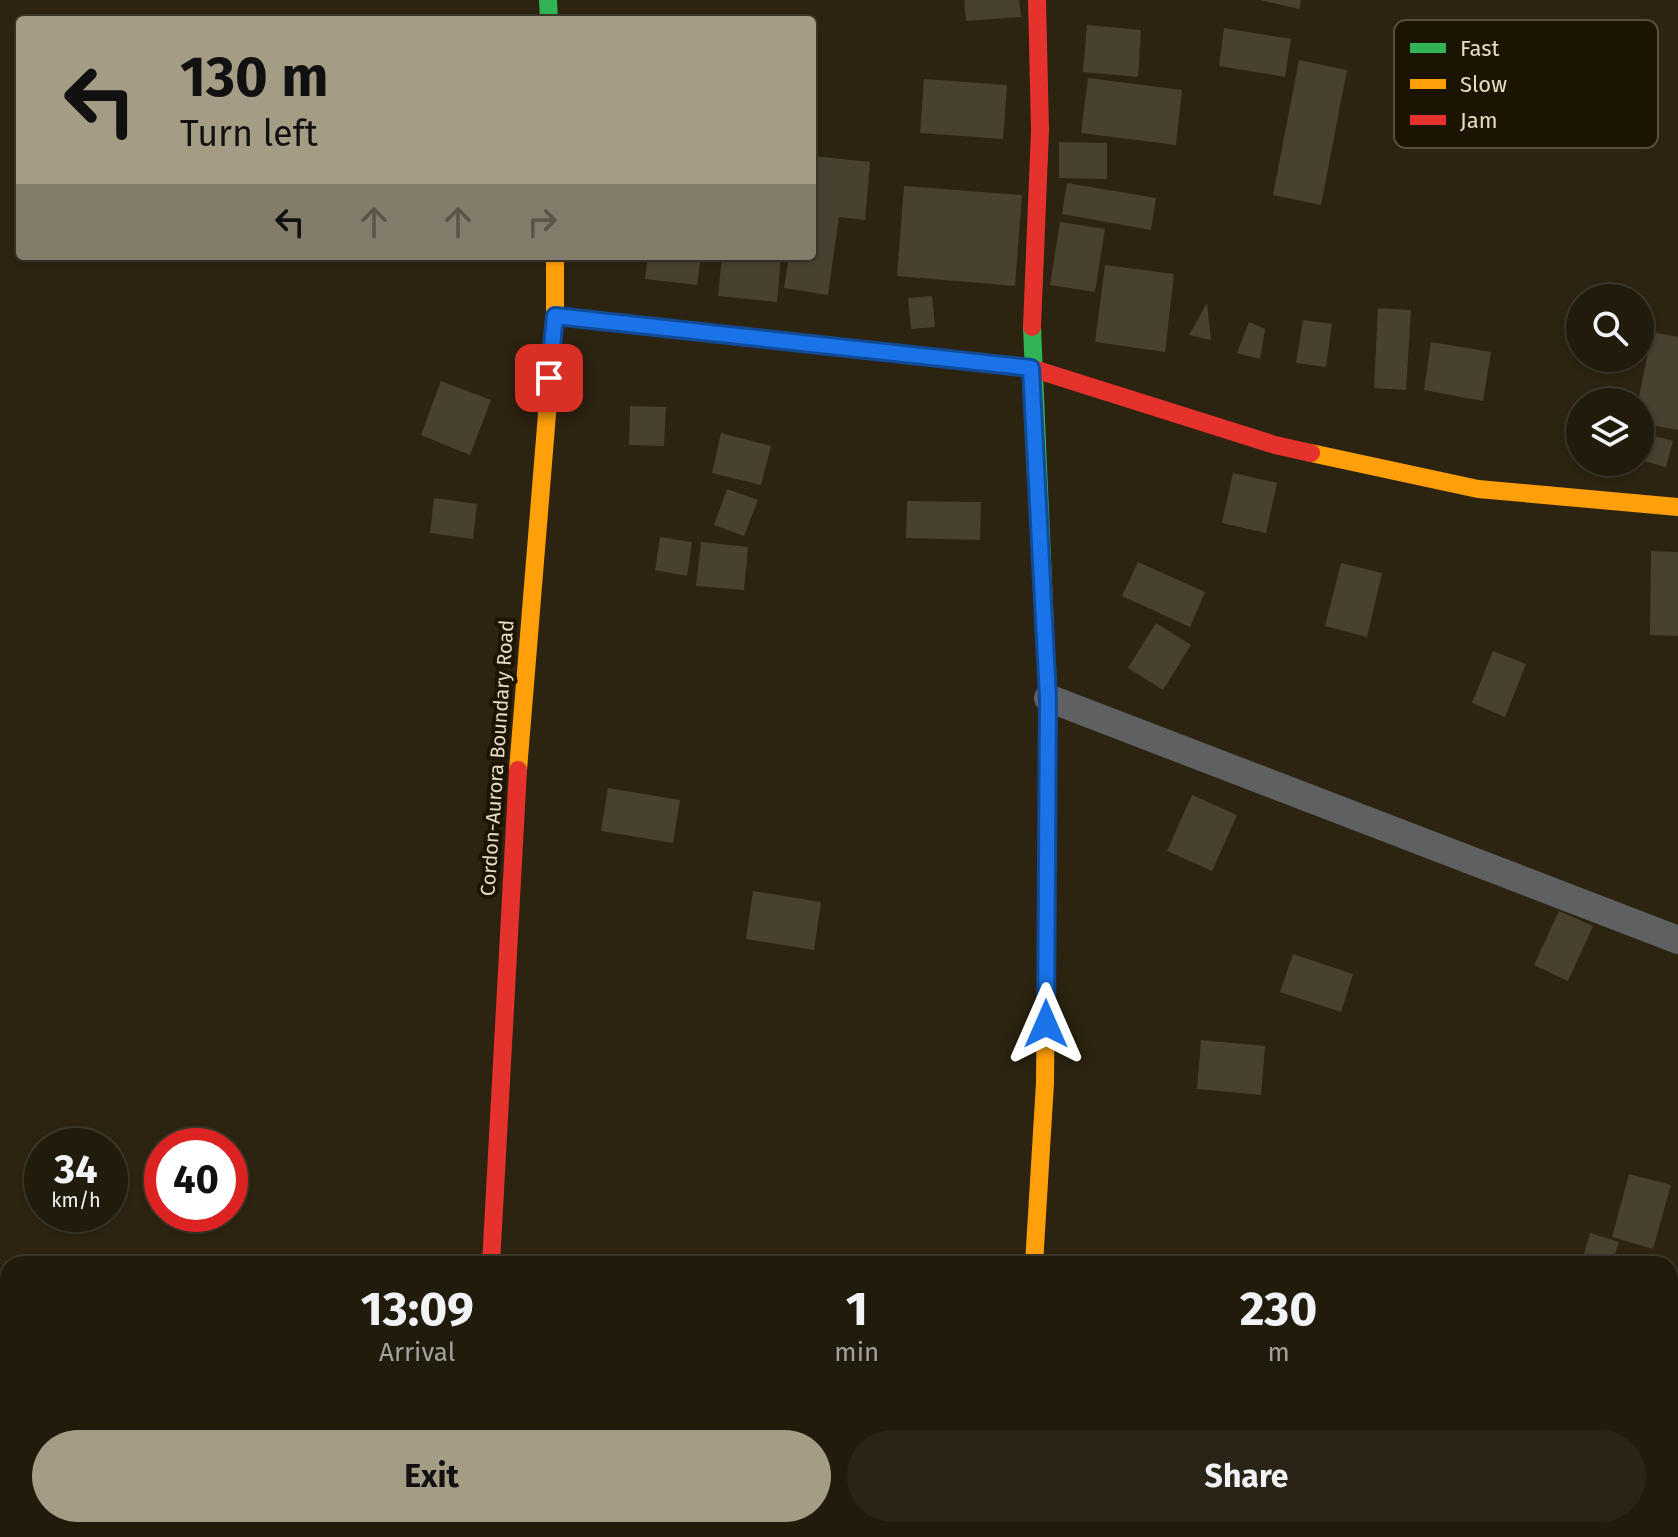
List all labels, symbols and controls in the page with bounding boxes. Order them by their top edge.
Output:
legend [1394,20,1658,148]
text: Fast [1460,35,1500,62]
text: 130 m [180,44,328,111]
icon: left [48,48,152,152]
text: Slow [1460,71,1507,98]
text: Jam [1460,107,1498,134]
text: Turn left [180,112,318,156]
icon: left [268,200,312,244]
icon: ahead [352,200,396,244]
icon: ahead [436,200,480,244]
icon: right [520,200,564,244]
map controls [1566,284,1654,476]
button: search [1566,284,1654,372]
pin [515,344,583,412]
icon: arrive [527,356,571,400]
button: layers [1566,388,1654,476]
street label: Cordon-Aurora Boundary Road [475,619,519,897]
position arrow [1004,982,1088,1066]
speed limit sign: 40 [144,1128,248,1232]
text: 34 [54,1146,98,1194]
text: km/h [51,1188,101,1212]
text: 13:09 [361,1280,474,1338]
text: 1 [846,1280,868,1338]
text: 230 [1240,1280,1317,1338]
text: Arrival [379,1337,455,1368]
text: min [834,1337,879,1368]
text: m [1267,1337,1290,1368]
button: Exit [32,1430,831,1522]
button: Share [847,1430,1646,1522]

